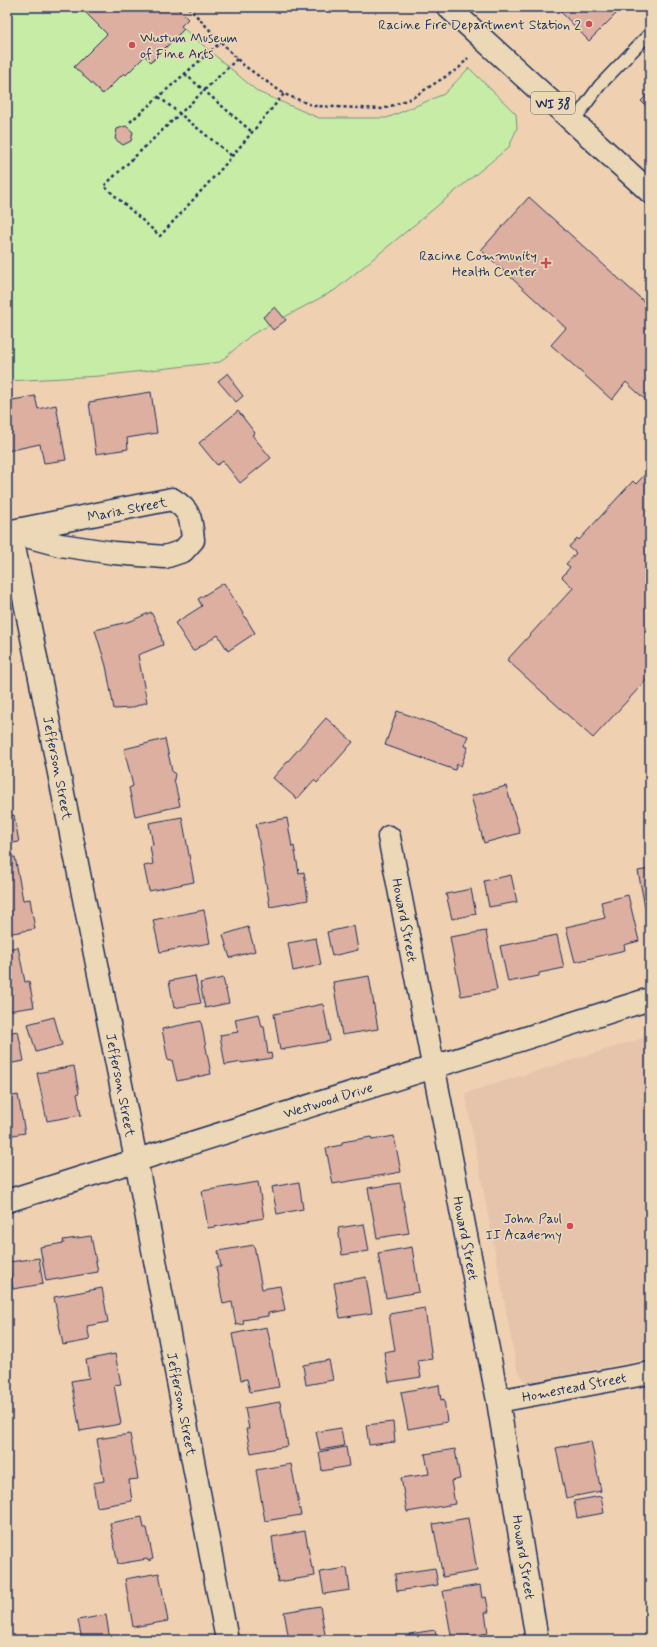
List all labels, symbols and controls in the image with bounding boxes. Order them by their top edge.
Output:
place label: Racine Fire Department Station 2 [378,16,581,34]
marker: Racine Fire Department Station 2 [584,19,594,29]
place label: Wustum Museum of Fine Arts [140,29,238,63]
marker: Wustum Museum of Fine Arts [127,40,137,50]
road number: WI 38 [531,92,575,114]
place label: Racine Community Health Center [419,247,537,281]
marker: Racine Community Health Center [540,257,552,269]
street label: Maria Street [86,493,169,527]
street label: Jefferson Street [38,715,76,822]
street label: Howard Street [387,877,421,964]
street label: Jefferson Street [101,1032,139,1139]
street label: Westwood Drive [281,1079,375,1123]
street label: Howard Street [448,1195,482,1282]
place label: John Paul II Academy [486,1210,562,1244]
marker: John Paul II Academy [565,1221,575,1231]
street label: Jefferson Street [162,1351,200,1458]
street label: Homestead Street [520,1369,628,1407]
street label: Howard Street [507,1514,539,1601]

